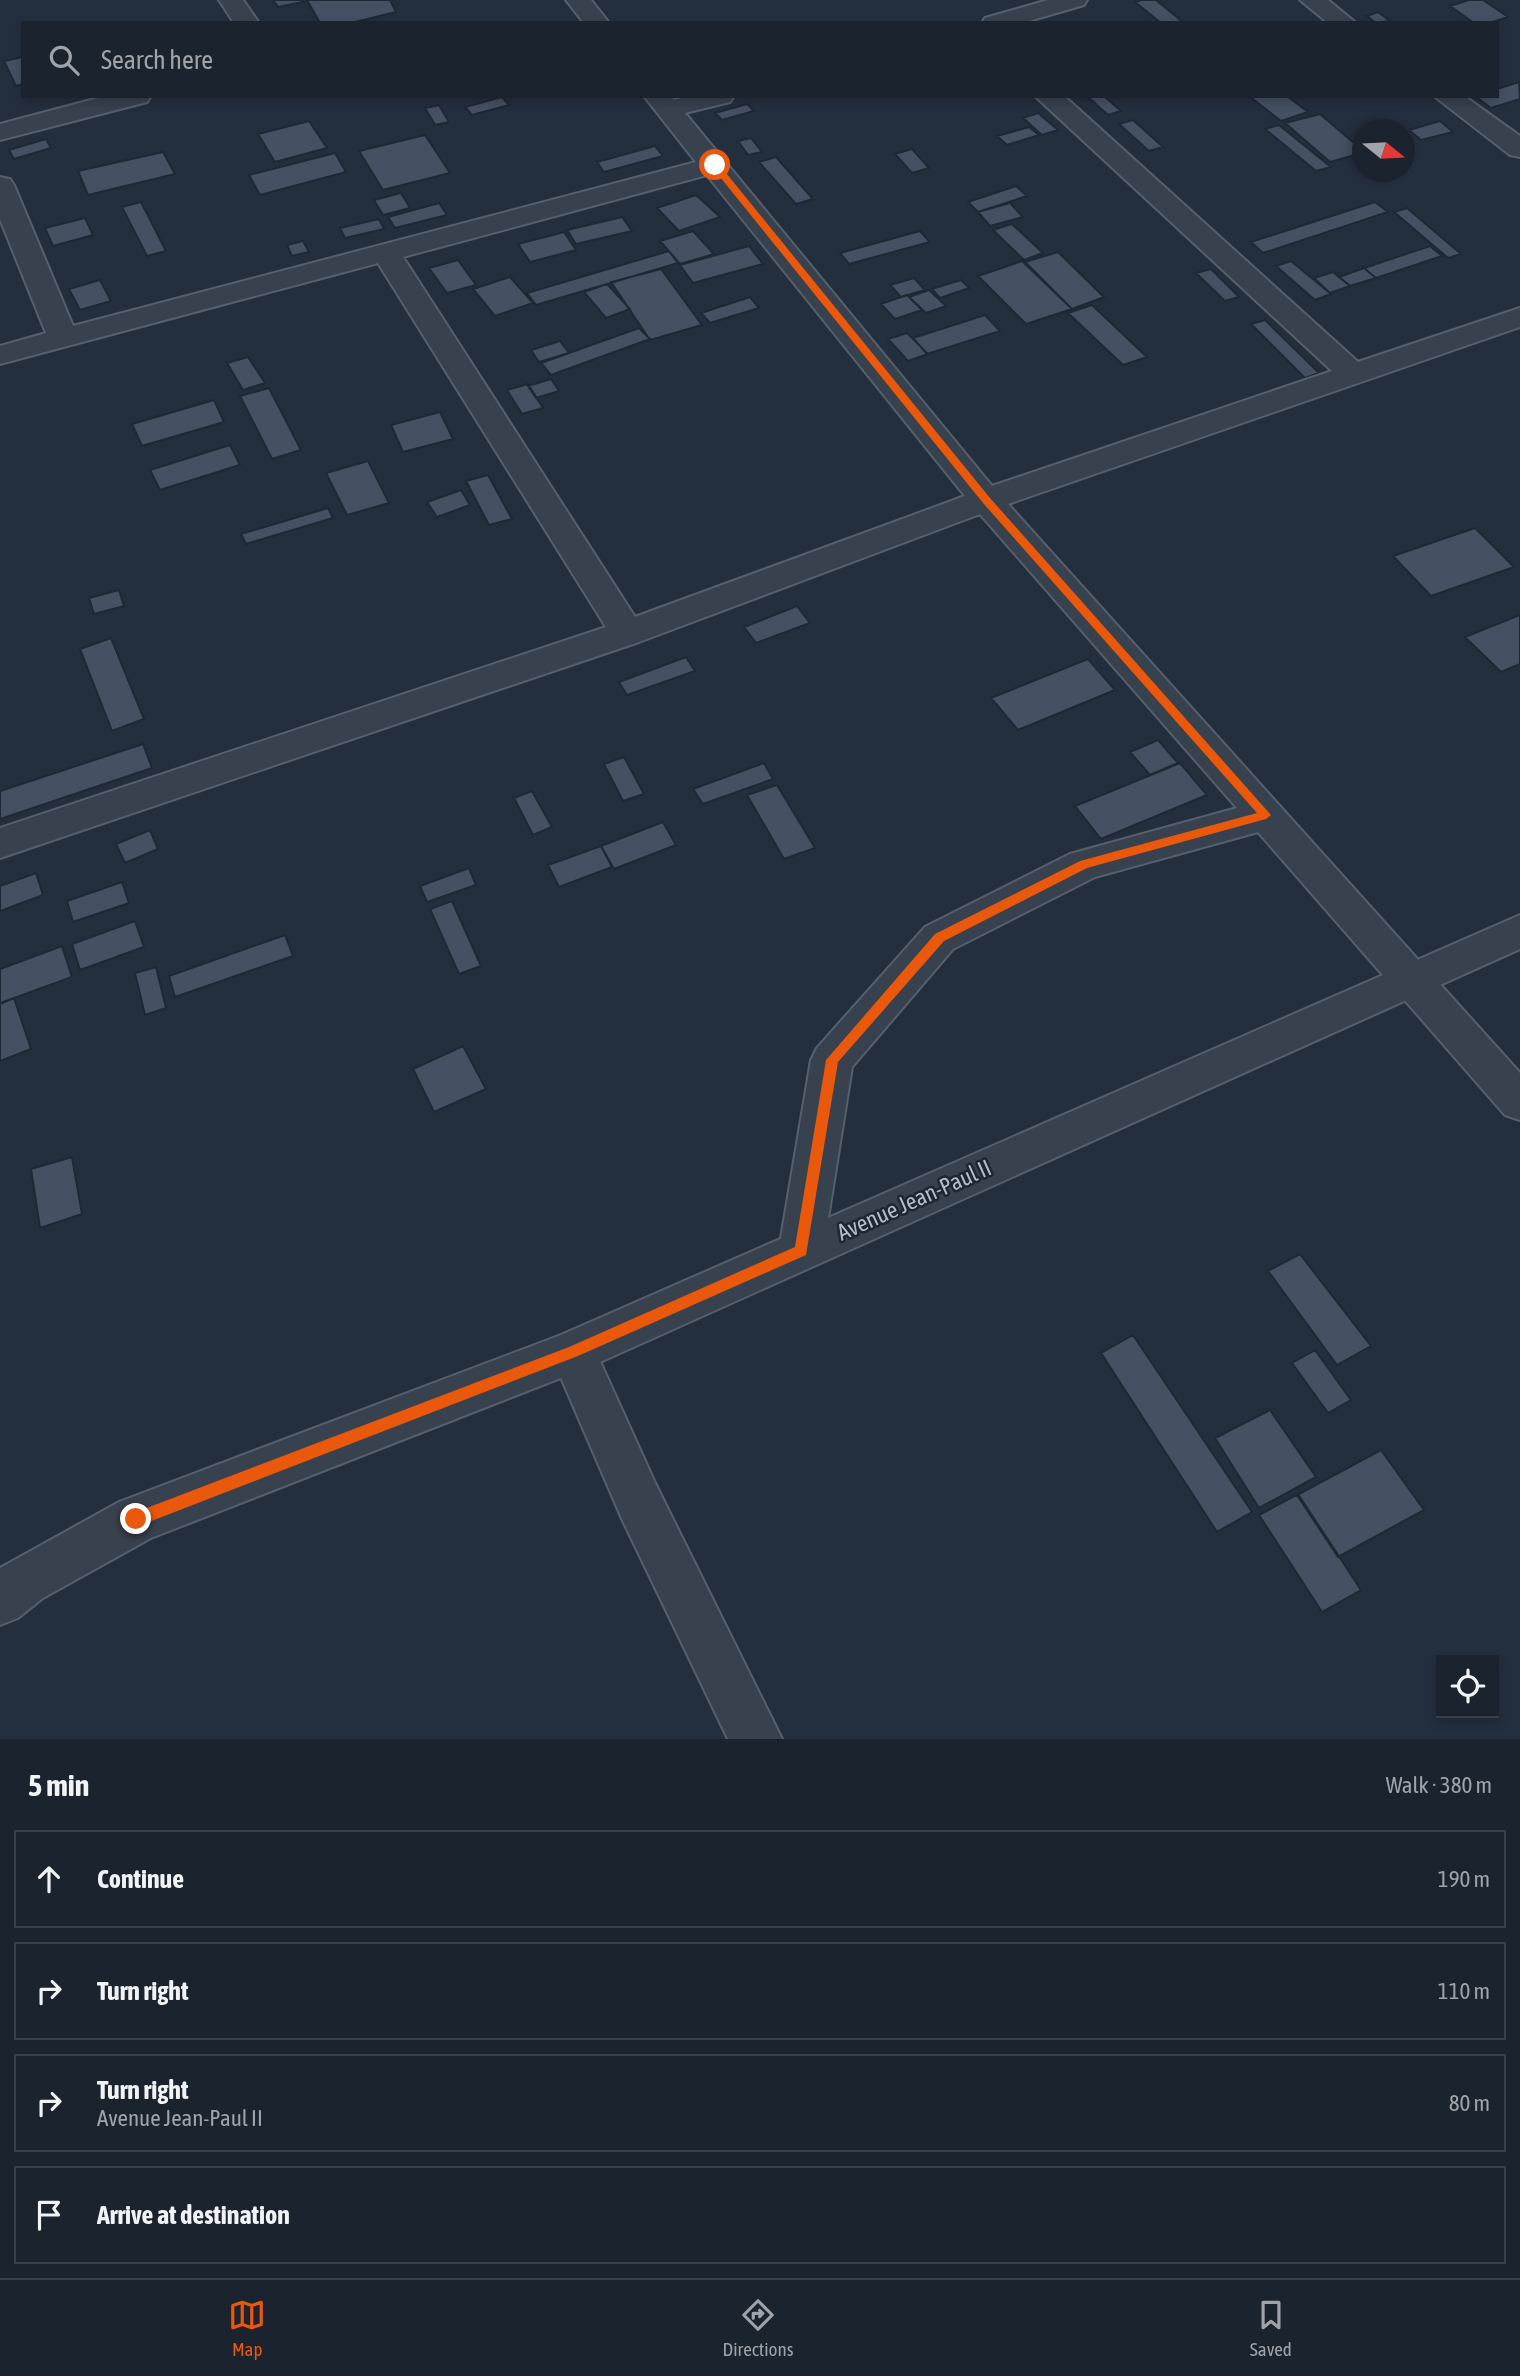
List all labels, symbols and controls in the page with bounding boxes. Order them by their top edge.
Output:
search box [21,21,1499,98]
icon: search [45,41,83,79]
text: Search here [101,45,213,75]
north arrow [1352,119,1415,182]
route start [699,149,730,180]
street label: Avenue Jean-Paul II [833,1154,995,1246]
route end [120,1503,151,1534]
map controls [1436,1655,1499,1718]
button: locate [1436,1655,1499,1718]
text: 5 min [28,1768,89,1802]
text: Walk · 380 m [1386,1772,1492,1798]
icon: ahead [30,1860,68,1898]
text: Continue [97,1864,184,1894]
text: 190 m [1438,1866,1490,1892]
icon: right [30,1972,68,2010]
text: Turn right [97,1976,188,2006]
text: 110 m [1438,1978,1490,2004]
text: Turn right [97,2075,188,2105]
icon: right [30,2084,68,2122]
text: 80 m [1449,2090,1490,2116]
text: Avenue Jean-Paul II [97,2105,263,2131]
icon: arrive [30,2196,68,2234]
text: Arrive at destination [97,2200,290,2230]
tab: Map [228,2296,266,2360]
tab: Directions [723,2296,793,2360]
tab: Saved [1250,2296,1292,2360]

